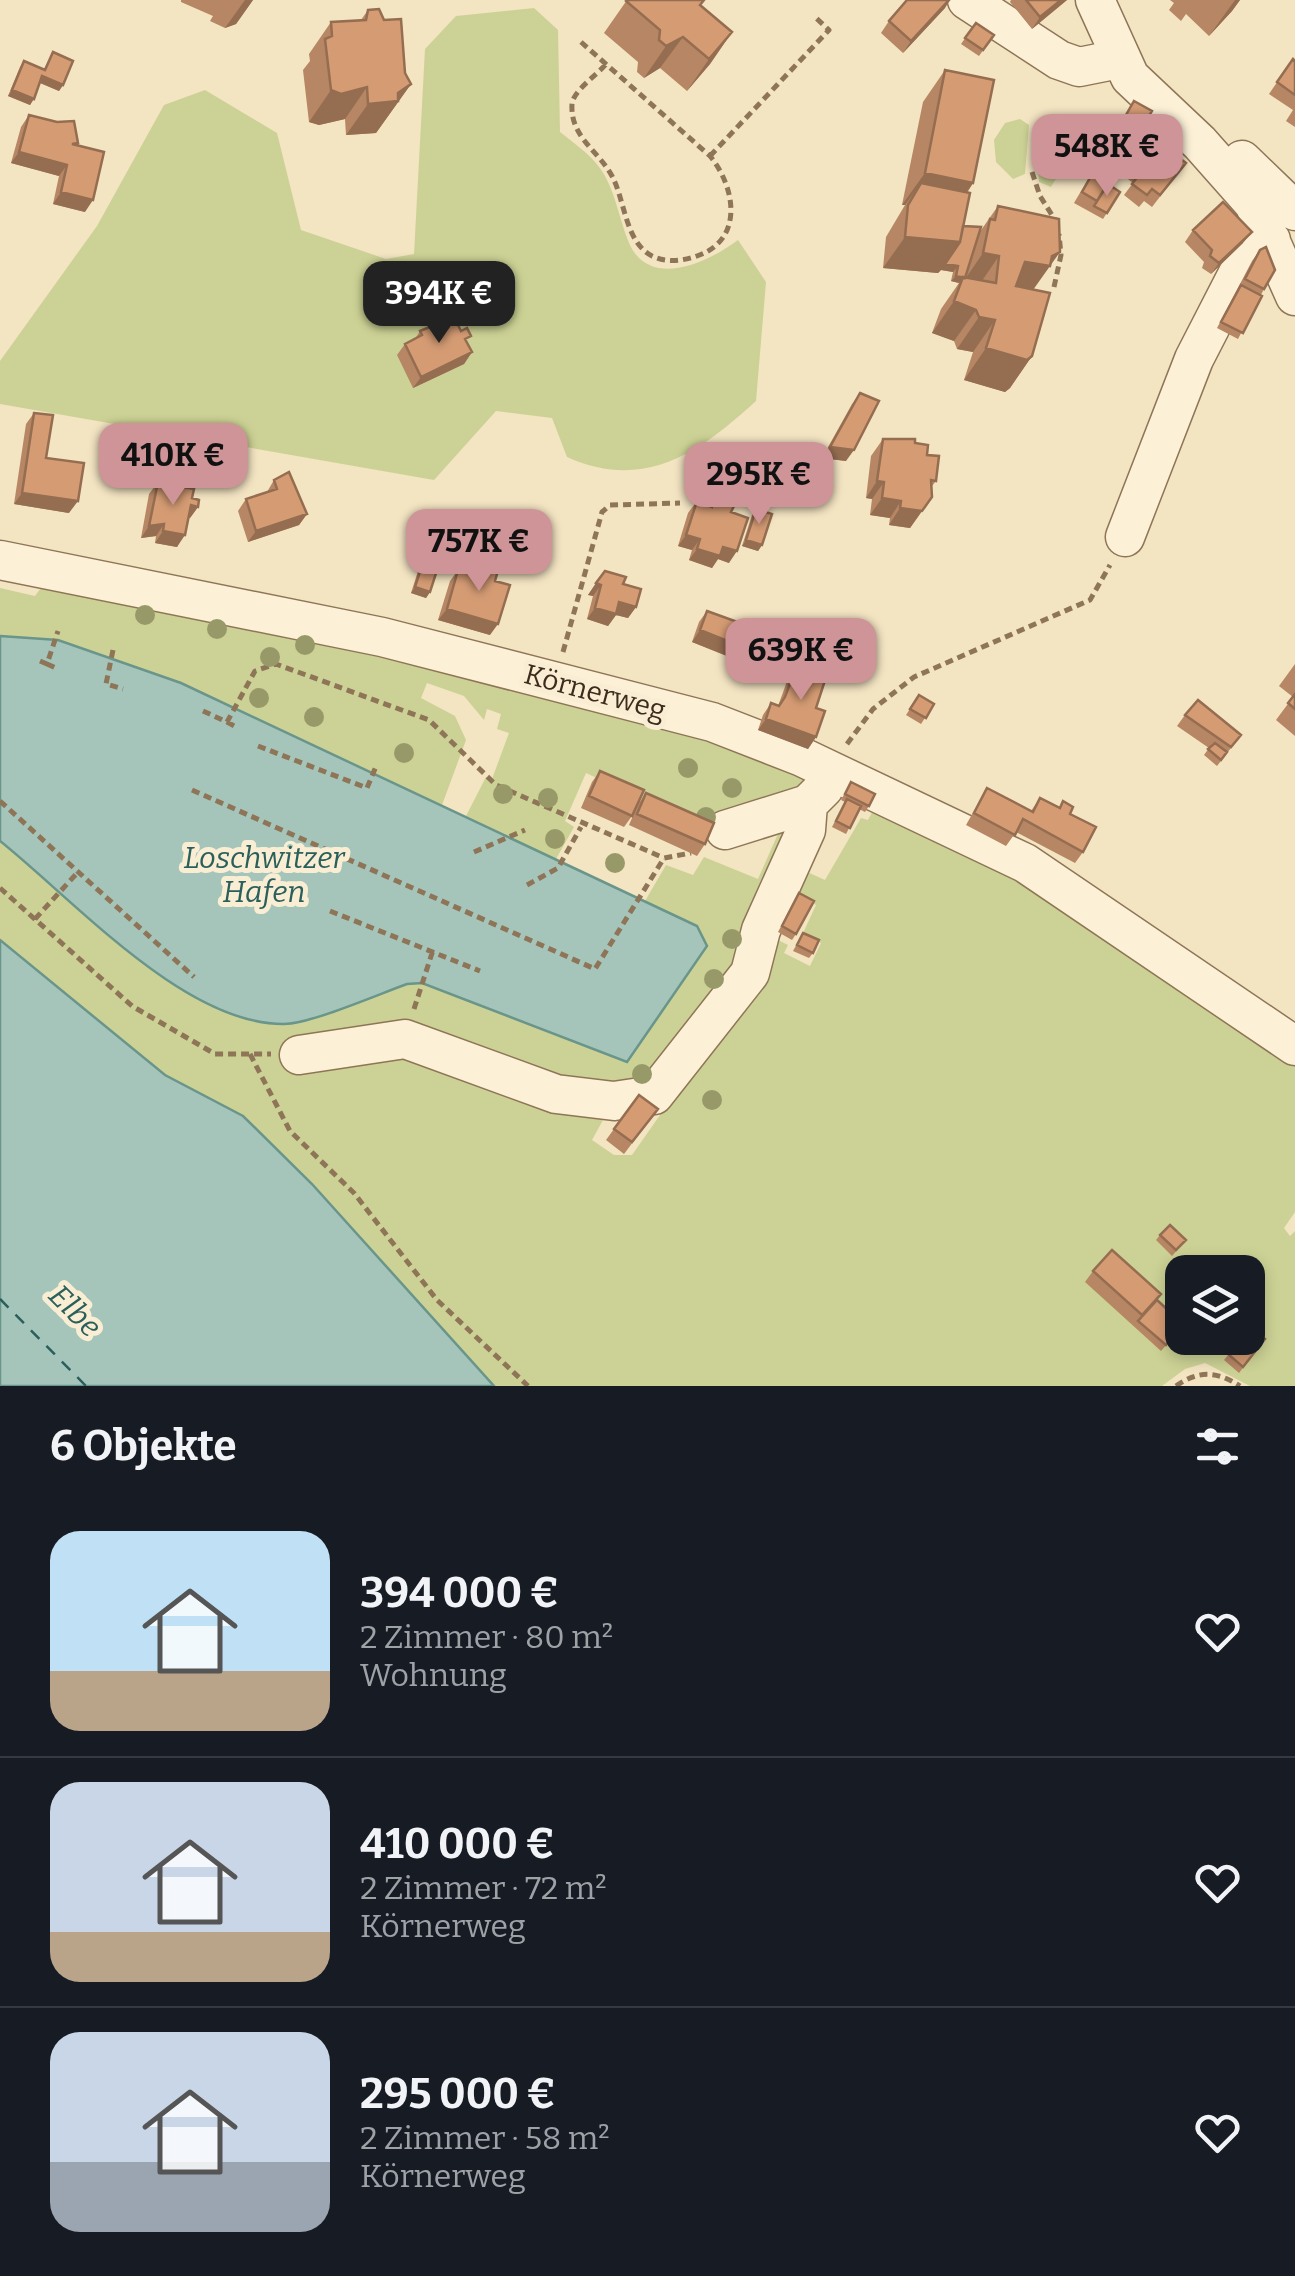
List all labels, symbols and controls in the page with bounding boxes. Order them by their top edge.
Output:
pin: 548K € [1026,114,1188,199]
text: 548K € [1054,127,1160,165]
pin: 394K € [358,261,520,346]
text: 394K € [385,274,493,312]
pin: 410K € [92,423,254,508]
text: 410K € [121,436,225,474]
pin: 295K € [678,442,840,527]
text: 295K € [706,455,812,493]
pin: 757K € [398,509,560,594]
text: 757K € [428,522,530,560]
pin: 639K € [720,618,882,703]
text: 639K € [747,631,855,669]
street label: Körnerweg [521,657,669,727]
water label: Loschwitzer Hafen [184,840,346,910]
map controls [1165,1255,1265,1355]
button: layers [1165,1255,1265,1355]
water label: Elbe [41,1277,109,1345]
icon: filters [1190,1419,1245,1474]
text: 6 Objekte [50,1421,236,1471]
text: 394 000 € [360,1568,559,1618]
icon: home [130,1571,250,1691]
icon: heart [1190,1604,1245,1659]
text: 2 Zimmer · 80 m² [360,1618,613,1656]
text: Wohnung [360,1656,507,1694]
text: 410 000 € [360,1819,555,1869]
icon: home [130,1822,250,1942]
icon: heart [1190,1855,1245,1910]
text: 2 Zimmer · 72 m² [360,1869,607,1907]
text: Körnerweg [360,1907,526,1945]
text: 295 000 € [360,2069,556,2119]
icon: home [130,2072,250,2192]
icon: heart [1190,2105,1245,2160]
text: 2 Zimmer · 58 m² [360,2119,610,2157]
text: Körnerweg [360,2157,526,2195]

